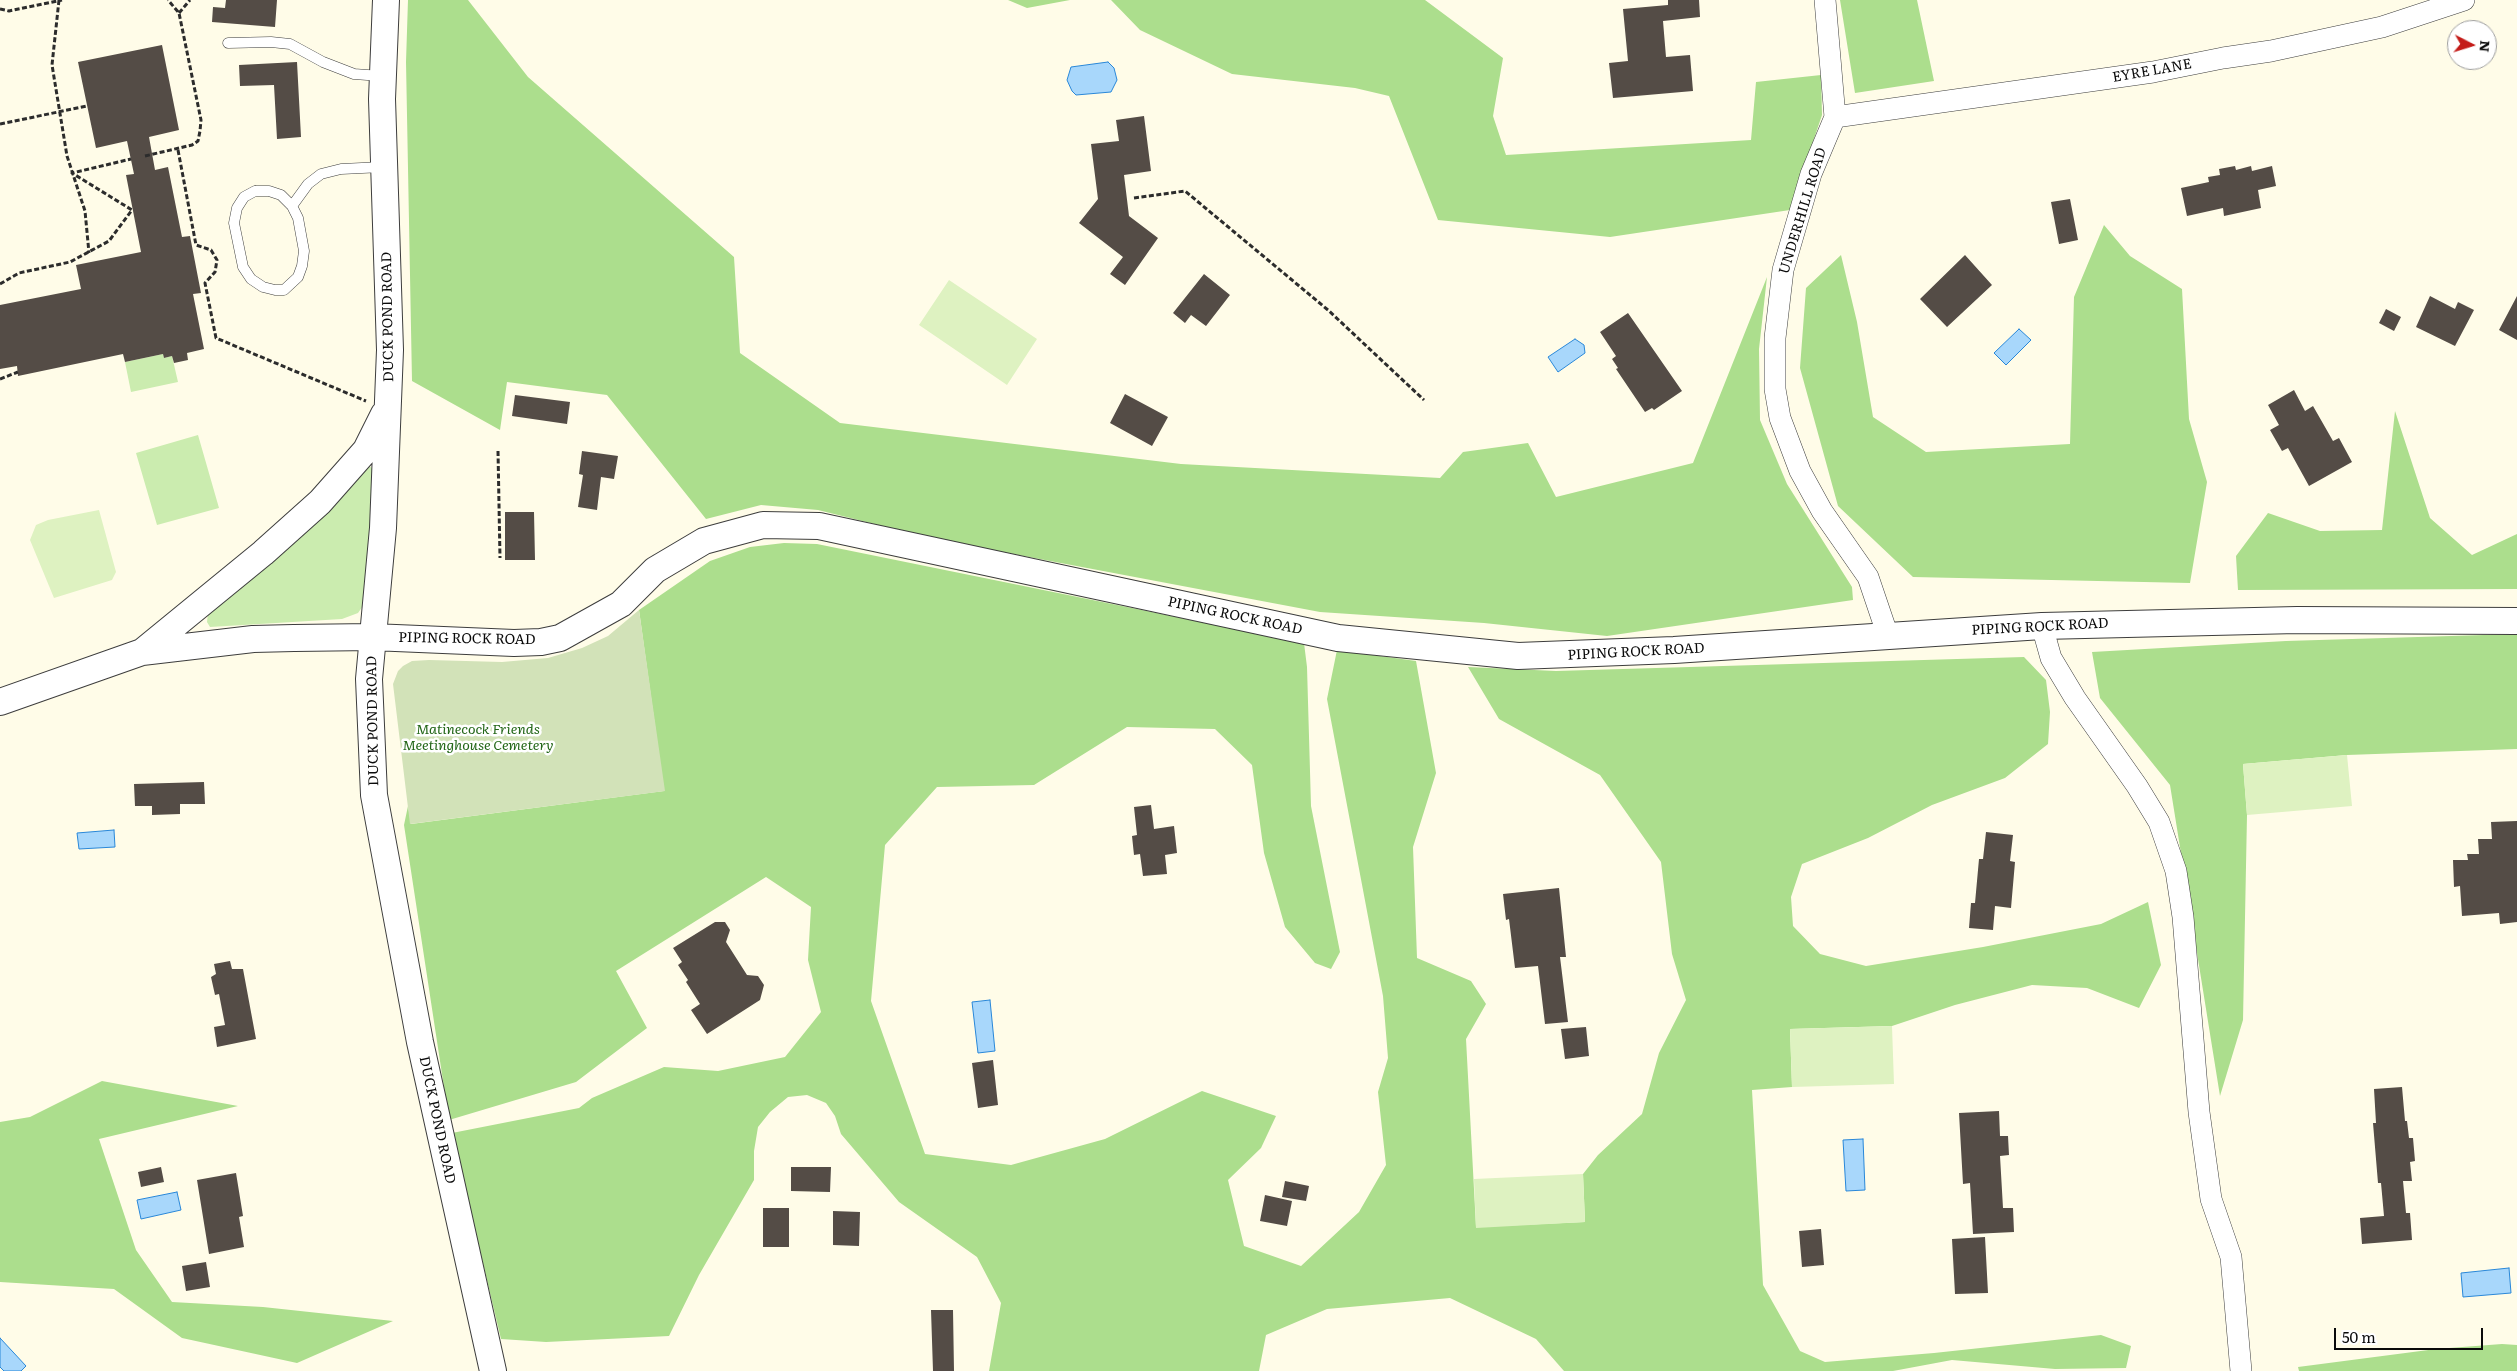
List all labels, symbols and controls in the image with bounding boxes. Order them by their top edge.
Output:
north arrow [2447,20,2497,70]
text: N [2475,39,2496,53]
street label: EYRE LANE [2111,56,2193,86]
street label: UNDERHILL ROAD [1776,146,1830,276]
street label: DUCK POND ROAD [378,252,398,382]
street label: PIPING ROCK ROAD [1166,594,1304,638]
street label: PIPING ROCK ROAD [1971,615,2109,639]
street label: PIPING ROCK ROAD [398,629,536,649]
street label: PIPING ROCK ROAD [1567,640,1705,664]
street label: DUCK POND ROAD [363,656,383,786]
park label: Matinecock Friends Meetinghouse Cemetery [402,722,554,754]
street label: DUCK POND ROAD [415,1055,459,1185]
scale bar [2337,1318,2486,1350]
text: 50 m [2342,1325,2376,1348]

